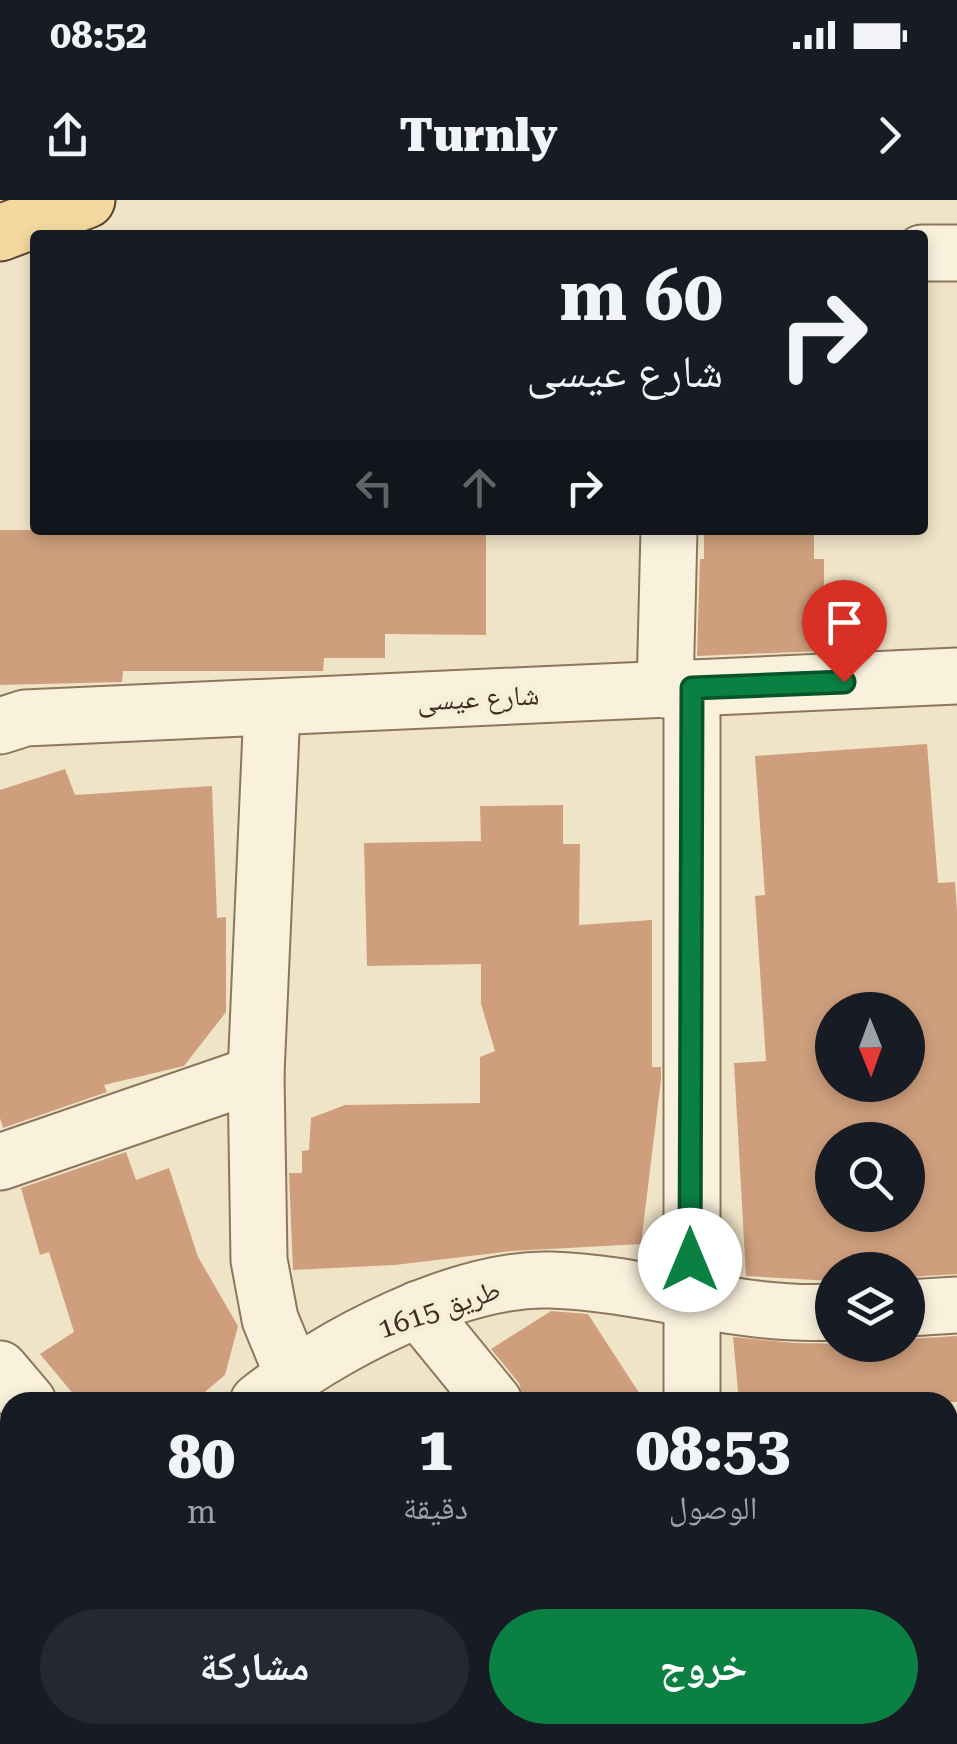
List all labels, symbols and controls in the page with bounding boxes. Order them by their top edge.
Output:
text: 08:52 [50,13,147,57]
icon: share [40,108,95,163]
icon: forward [862,108,917,163]
text: Turnly [400,109,558,162]
text: 60 m [559,255,723,337]
icon: right [758,270,888,400]
text: شارع عيسى [526,345,723,398]
icon: left [347,460,402,515]
icon: ahead [452,460,507,515]
icon: right [557,460,612,515]
pin [802,580,887,683]
icon: arrive [817,595,872,650]
street label: شارع عيسى [416,678,540,719]
north arrow [815,992,925,1102]
map controls [815,992,925,1362]
button: search [815,1122,925,1232]
position arrow [638,1208,742,1312]
button: layers [815,1252,925,1362]
street label: طريق 1615 [373,1273,505,1346]
text: 1 [419,1414,452,1485]
text: 08:53 [636,1414,790,1485]
text: 80 [168,1422,235,1493]
text: دقيقة [403,1489,468,1527]
text: الوصول [669,1489,757,1527]
text: m [187,1493,216,1531]
button: مشاركة [40,1609,469,1724]
button: خروج [489,1609,918,1724]

